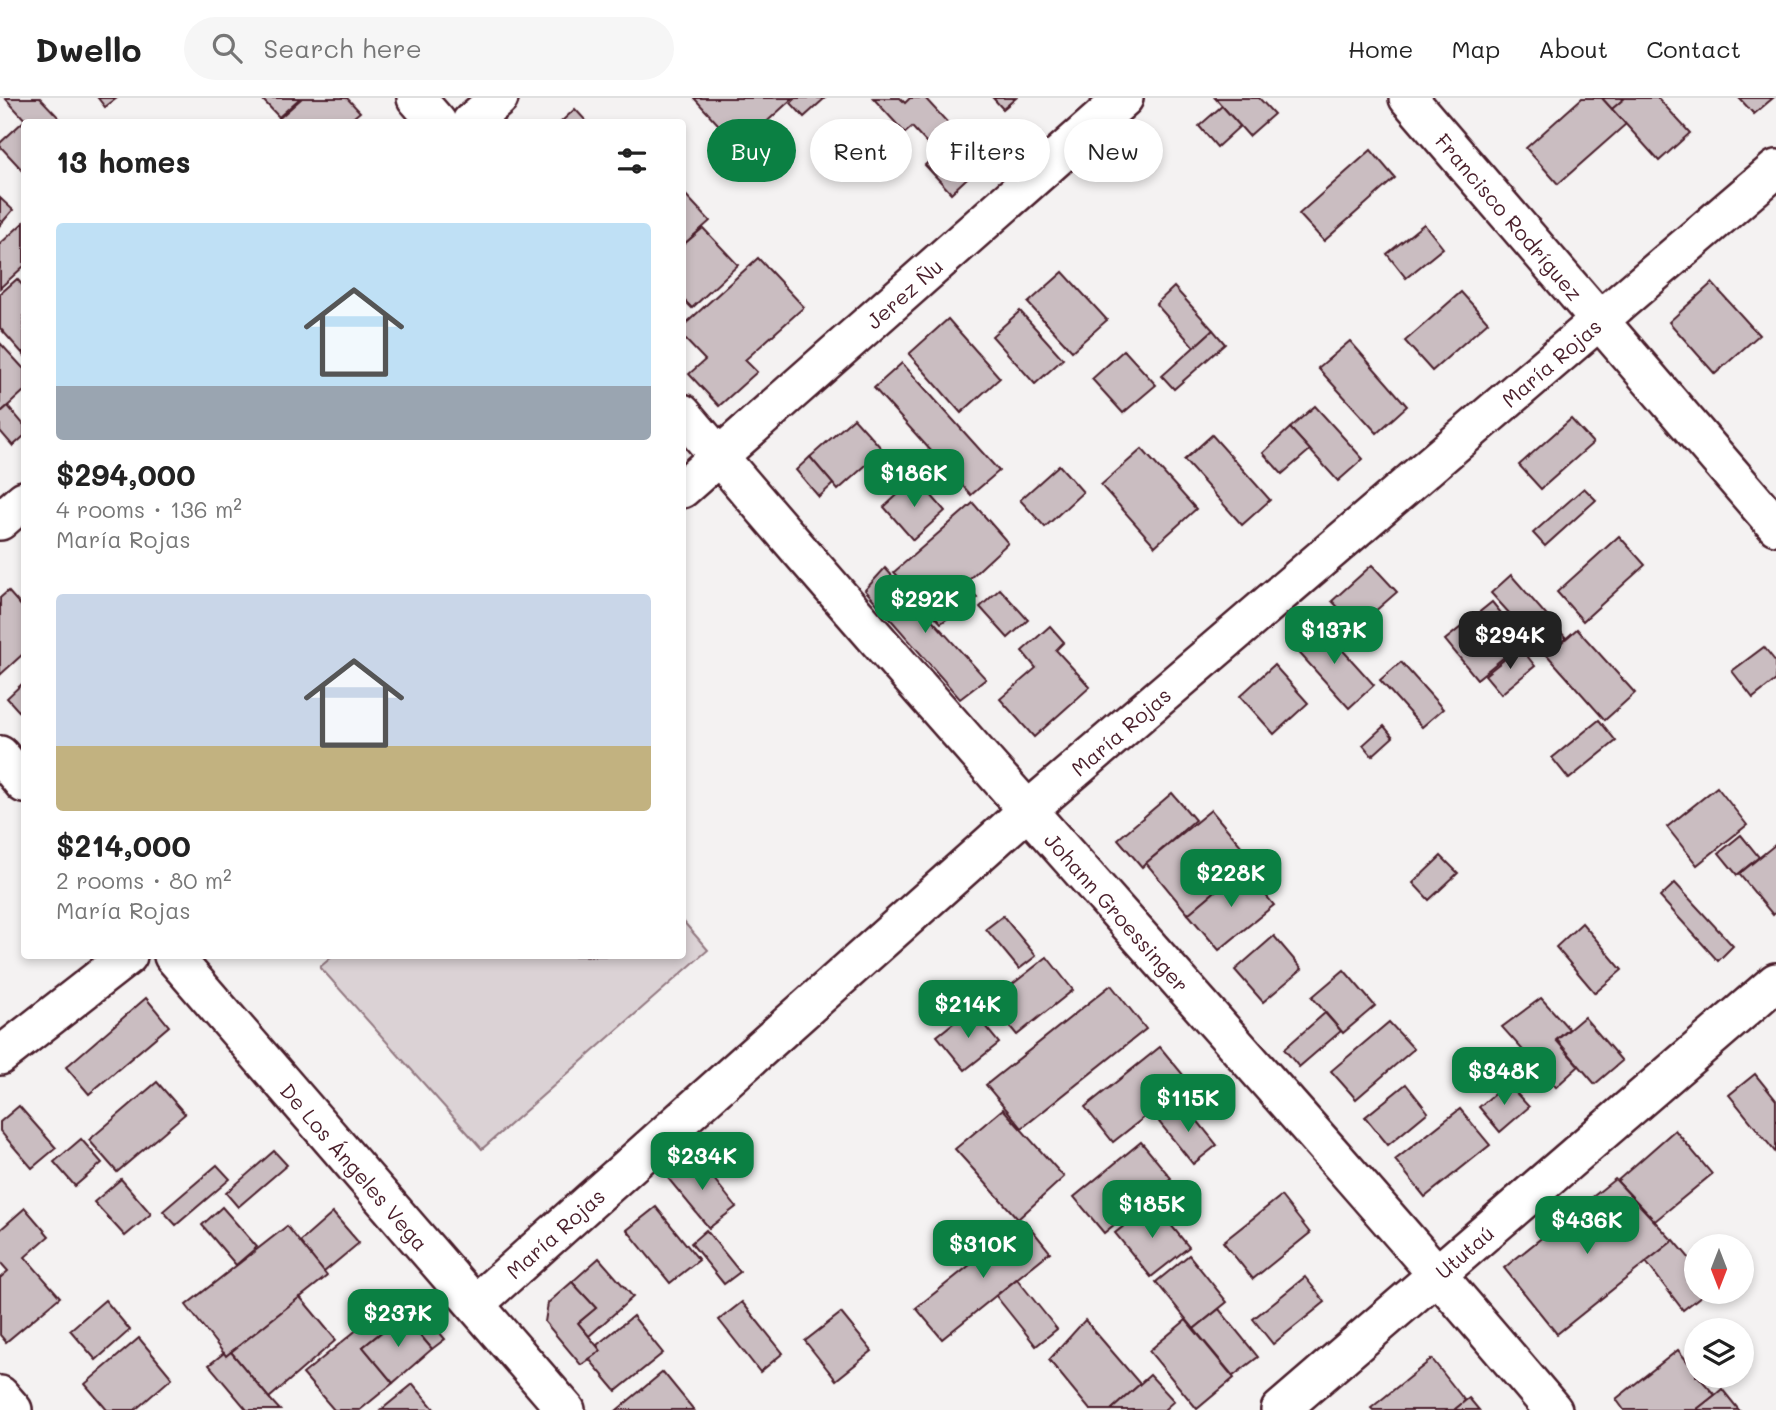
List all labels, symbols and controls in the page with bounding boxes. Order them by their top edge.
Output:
search box [184,17,674,80]
text: Dwello [35,27,142,70]
icon: search [208,29,246,67]
text: Search here [264,31,422,65]
text: Home [1348,33,1413,64]
text: Map [1451,33,1500,64]
text: About [1538,33,1608,64]
text: Contact [1646,33,1741,64]
chip: Buy [707,119,796,182]
chip: Rent [810,119,912,182]
chip: Filters [926,119,1050,182]
chip: New [1064,119,1163,182]
street label: Francisco Rodríguez [1430,127,1589,306]
text: 13 homes [56,141,191,181]
icon: filters [613,142,651,180]
street label: Jerez Ñu [860,252,948,334]
icon: home [291,269,417,395]
street label: María Rojas [1495,312,1606,412]
pin: $186K [865,450,963,509]
text: $294,000 [56,454,195,494]
text: $186K [880,457,948,487]
text: 4 rooms · 136 m² [56,494,242,524]
text: María Rojas [56,524,191,554]
pin: $292K [876,575,974,635]
text: $292K [891,583,959,613]
pin: $137K [1285,606,1383,666]
pin: $294K [1461,612,1559,671]
text: $137K [1301,614,1367,644]
text: $294K [1475,619,1545,649]
icon: home [291,640,417,766]
street label: María Rojas [1065,681,1176,781]
text: $214,000 [56,825,191,865]
street label: Johann Groessinger [1039,826,1196,997]
pin: $228K [1182,850,1280,909]
text: $228K [1196,857,1266,887]
text: 2 rooms · 80 m² [56,865,232,895]
text: María Rojas [56,895,191,925]
pin: $214K [919,981,1017,1040]
text: $214K [935,988,1001,1018]
pin: $348K [1455,1048,1553,1107]
text: $348K [1468,1055,1540,1085]
pin: $115K [1139,1074,1237,1134]
street label: De Los Ángeles Vega [275,1077,435,1256]
text: $115K [1156,1082,1220,1112]
pin: $234K [653,1132,751,1192]
text: $234K [667,1140,737,1170]
pin: $185K [1103,1180,1201,1240]
street label: María Rojas [500,1182,610,1284]
text: $185K [1118,1188,1186,1218]
pin: $436K [1538,1196,1636,1256]
text: $436K [1551,1204,1623,1234]
street label: Ututaú [1429,1219,1499,1284]
pin: $310K [934,1220,1032,1280]
text: $310K [949,1228,1017,1258]
north arrow [1684,1234,1754,1304]
map controls [1684,1234,1754,1388]
pin: $237K [349,1290,447,1349]
text: $237K [364,1297,432,1327]
button: layers [1684,1318,1754,1388]

